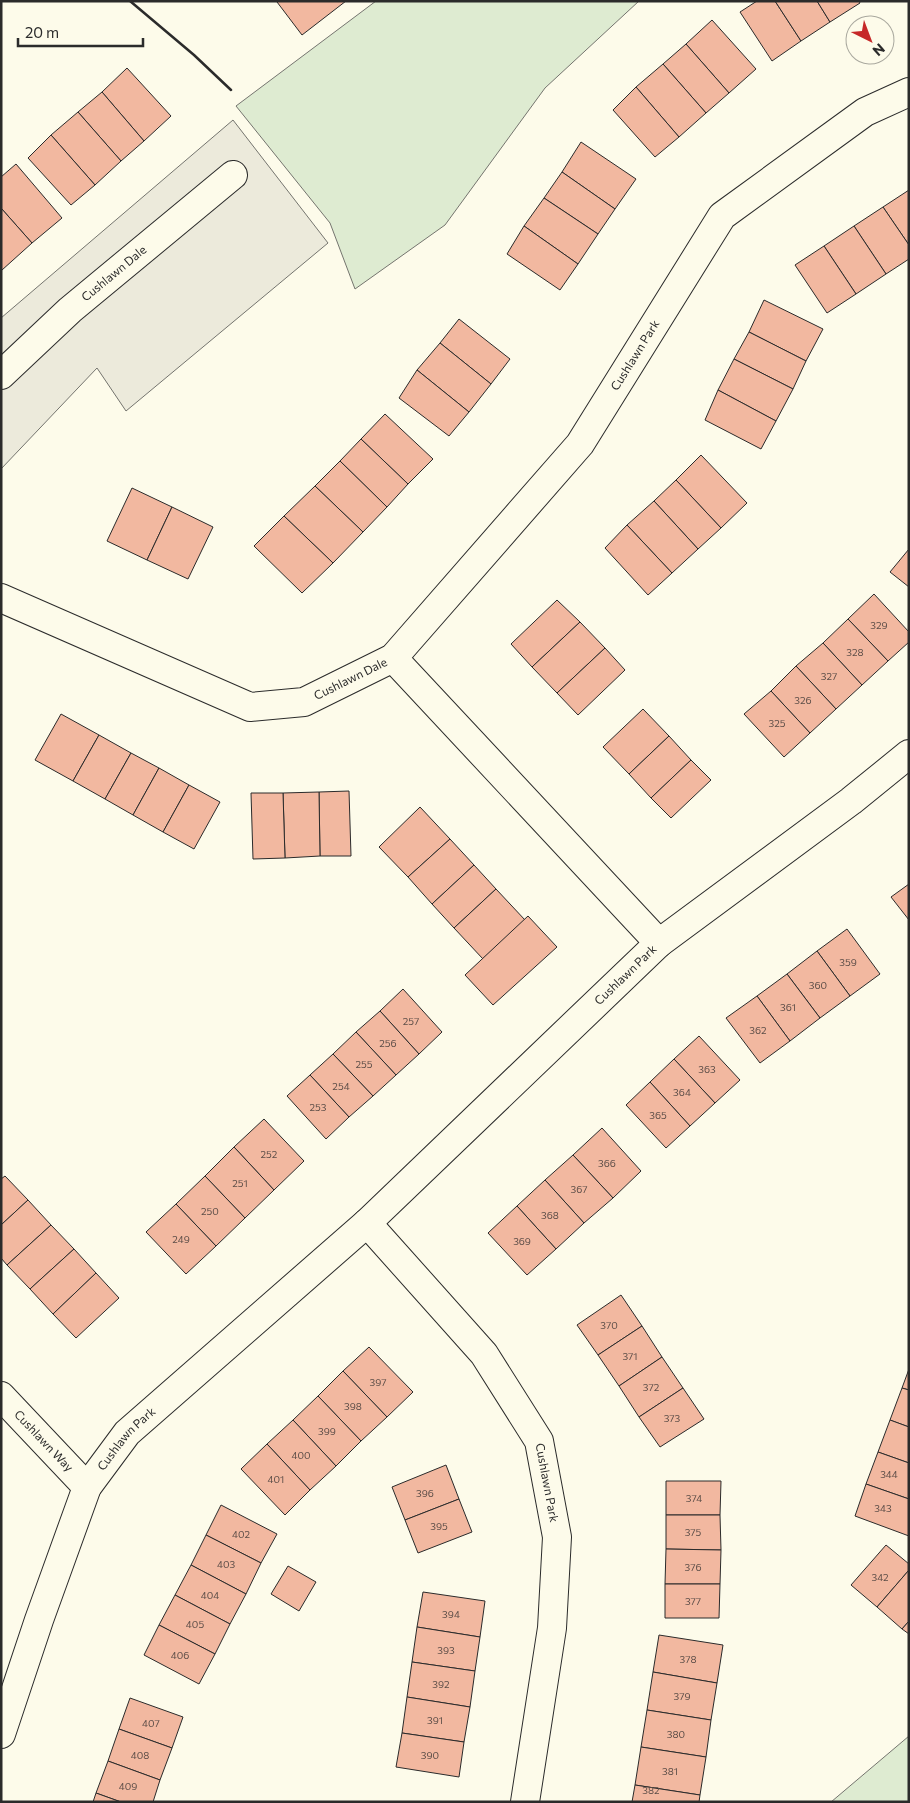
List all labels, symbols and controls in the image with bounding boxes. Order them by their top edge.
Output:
scale bar [18,15,142,47]
north arrow [845,15,895,65]
text: 20 m [25,23,59,41]
text: N [869,40,889,60]
street label: Cushlawn Dale [78,242,149,304]
street label: Cushlawn Park [607,317,662,393]
house number: 329 [870,619,888,631]
house number: 328 [846,646,864,658]
street label: Cushlawn Dale [311,654,389,702]
house number: 327 [821,670,837,682]
house number: 326 [794,694,812,706]
house number: 325 [769,717,786,729]
street label: Cushlawn Park [591,941,659,1007]
house number: 359 [839,956,857,968]
house number: 360 [809,979,827,991]
house number: 361 [780,1001,796,1013]
house number: 257 [403,1015,419,1027]
house number: 362 [749,1024,767,1036]
house number: 256 [379,1037,397,1049]
house number: 255 [355,1058,373,1070]
house number: 363 [698,1063,716,1075]
house number: 254 [332,1080,350,1092]
house number: 364 [673,1086,691,1098]
house number: 253 [310,1101,327,1113]
house number: 365 [649,1109,667,1121]
house number: 252 [261,1148,278,1160]
house number: 366 [598,1157,616,1169]
house number: 251 [232,1177,248,1189]
house number: 367 [570,1183,588,1195]
house number: 250 [201,1205,219,1217]
house number: 368 [541,1209,559,1221]
house number: 249 [172,1233,190,1245]
house number: 369 [513,1235,531,1247]
house number: 370 [600,1319,618,1331]
house number: 371 [622,1350,638,1362]
house number: 397 [369,1376,387,1388]
house number: 372 [643,1381,660,1393]
house number: 398 [344,1400,362,1412]
street label: Cushlawn Park [94,1403,158,1473]
street label: Cushlawn Way [12,1407,77,1474]
house number: 373 [664,1412,681,1424]
house number: 399 [318,1425,336,1437]
street label: Cushlawn Park [534,1442,562,1524]
house number: 400 [291,1449,311,1461]
house number: 344 [880,1468,898,1480]
house number: 401 [268,1473,284,1485]
house number: 396 [416,1487,434,1499]
house number: 374 [686,1492,702,1504]
house number: 343 [874,1502,892,1514]
house number: 395 [430,1520,448,1532]
house number: 375 [685,1526,702,1538]
house number: 402 [232,1528,250,1540]
house number: 403 [217,1558,235,1570]
house number: 376 [685,1561,702,1573]
house number: 342 [871,1571,889,1583]
house number: 404 [201,1589,219,1601]
house number: 377 [685,1595,701,1607]
house number: 394 [442,1608,460,1620]
house number: 405 [186,1618,204,1630]
house number: 393 [437,1644,455,1656]
house number: 406 [171,1649,189,1661]
house number: 378 [680,1653,697,1665]
house number: 392 [432,1678,450,1690]
house number: 379 [674,1690,691,1702]
house number: 391 [427,1714,443,1726]
house number: 407 [142,1717,160,1729]
house number: 380 [667,1728,685,1740]
house number: 408 [131,1749,149,1761]
house number: 390 [421,1749,439,1761]
house number: 381 [662,1765,678,1777]
house number: 409 [119,1780,137,1792]
house number: 382 [642,1784,660,1796]

